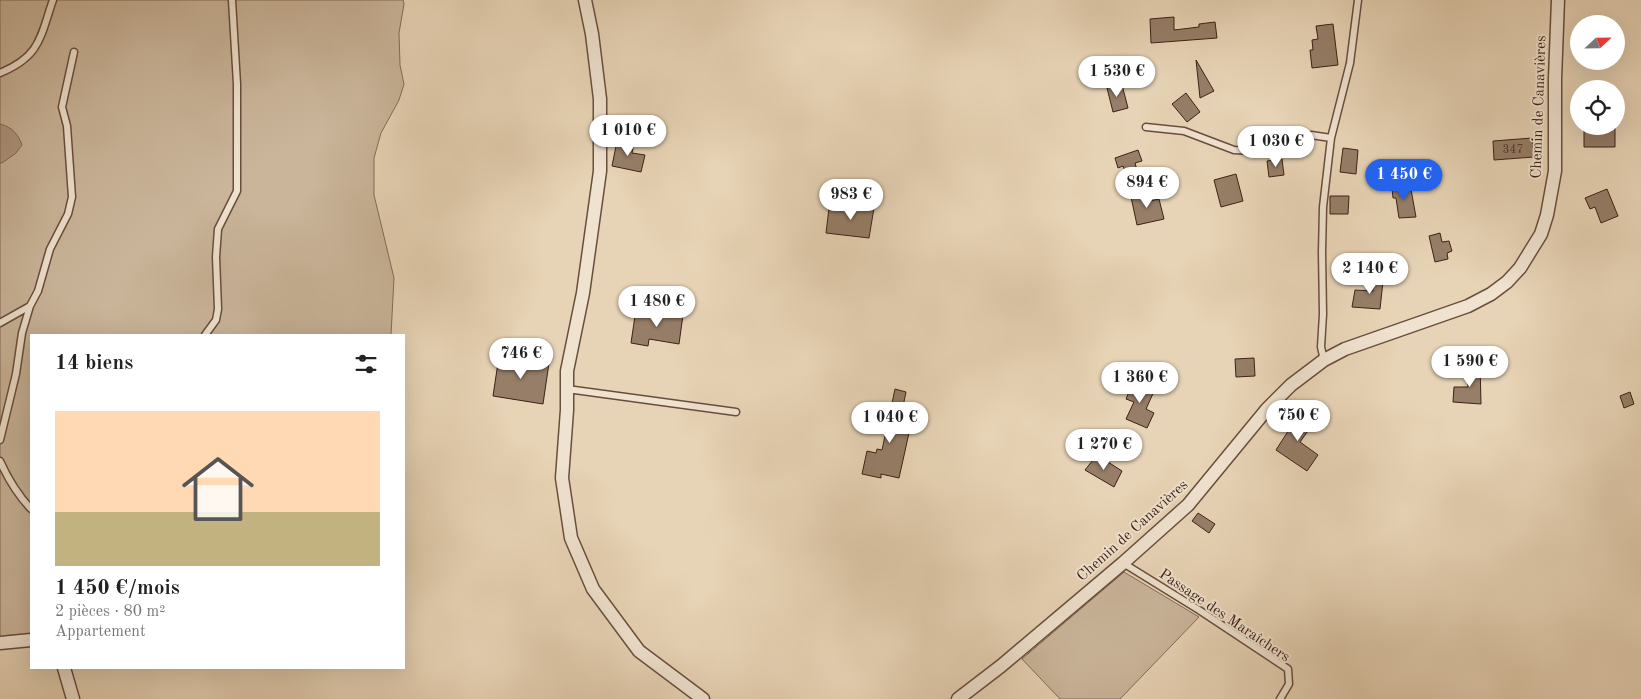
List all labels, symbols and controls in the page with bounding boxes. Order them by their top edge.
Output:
north arrow [1570,15,1625,70]
map controls [1570,15,1625,135]
street label: Chemin de Canavières [1530,35,1549,179]
pin: 1 530 € [1071,56,1163,98]
text: 1 530 € [1089,64,1145,80]
button: locate [1570,80,1625,135]
pin: 1 010 € [582,114,674,157]
text: 1 010 € [600,123,656,139]
pin: 1 030 € [1230,126,1322,168]
text: 1 030 € [1248,134,1304,150]
house number: 347 [1503,144,1523,156]
pin: 1 450 € [1358,158,1450,201]
pin: 894 € [1112,166,1182,209]
text: 1 450 € [1376,167,1432,183]
text: 894 € [1126,175,1168,191]
pin: 983 € [816,178,886,221]
text: 983 € [830,187,872,203]
pin: 2 140 € [1324,252,1416,295]
text: 2 140 € [1342,261,1398,277]
pin: 1 480 € [611,286,703,328]
text: 1 480 € [629,294,685,310]
pin: 746 € [486,338,556,380]
text: 746 € [500,346,542,362]
pin: 1 590 € [1424,346,1516,388]
icon: filters [352,350,380,378]
text: 14 biens [55,353,133,374]
text: 1 590 € [1442,354,1498,370]
pin: 1 360 € [1094,362,1186,404]
text: 1 360 € [1112,370,1168,386]
pin: 750 € [1263,400,1333,442]
pin: 1 040 € [844,402,936,444]
text: 750 € [1277,408,1319,424]
text: 1 040 € [862,410,918,426]
pin: 1 270 € [1058,428,1150,471]
text: 1 270 € [1076,437,1132,453]
icon: home [173,444,263,534]
street label: Chemin de Canavières [1075,478,1191,585]
street label: Passage des Maraîchers [1156,567,1292,666]
text: 1 450 €/mois [55,578,180,599]
text: 2 pièces · 80 m² [55,604,165,620]
text: Appartement [55,624,146,640]

